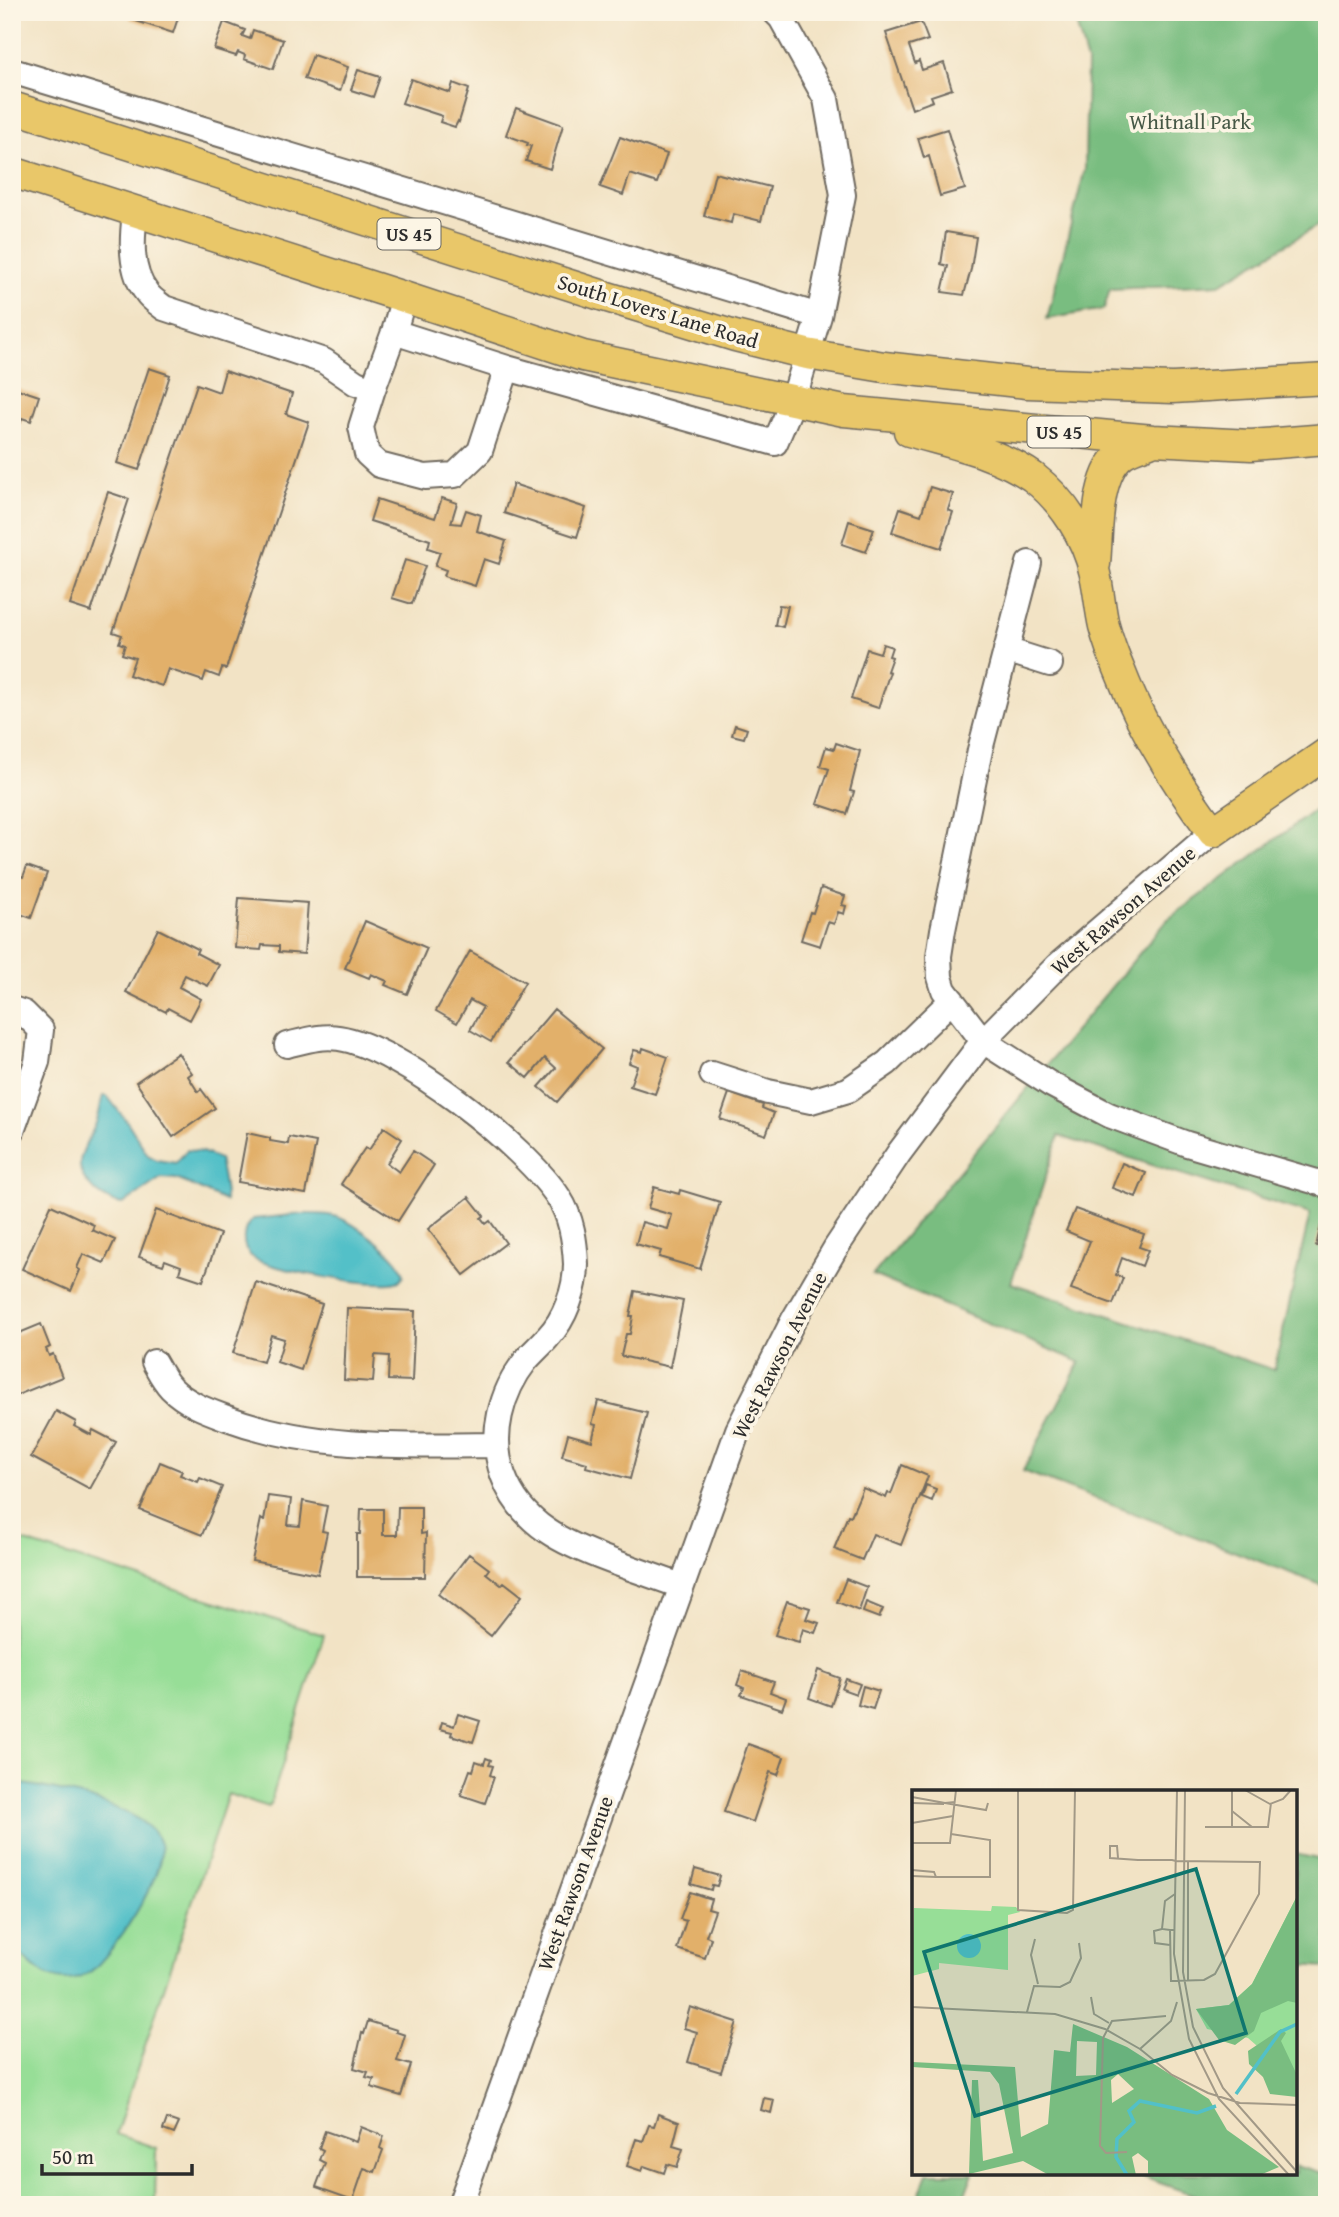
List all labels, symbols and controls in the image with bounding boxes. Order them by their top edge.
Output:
park label: Whitnall Park [1129,106,1251,137]
road number: US 45 [378,218,440,250]
street label: South Lovers Lane Road [554,266,763,357]
road number: US 45 [1028,416,1090,448]
street label: West Rawson Avenue [1043,838,1203,982]
street label: West Rawson Avenue [723,1266,835,1444]
inset map [912,1790,1297,2175]
street label: West Rawson Avenue [529,1791,621,1975]
scale bar [42,2133,192,2177]
text: 50 m [52,2141,94,2172]

